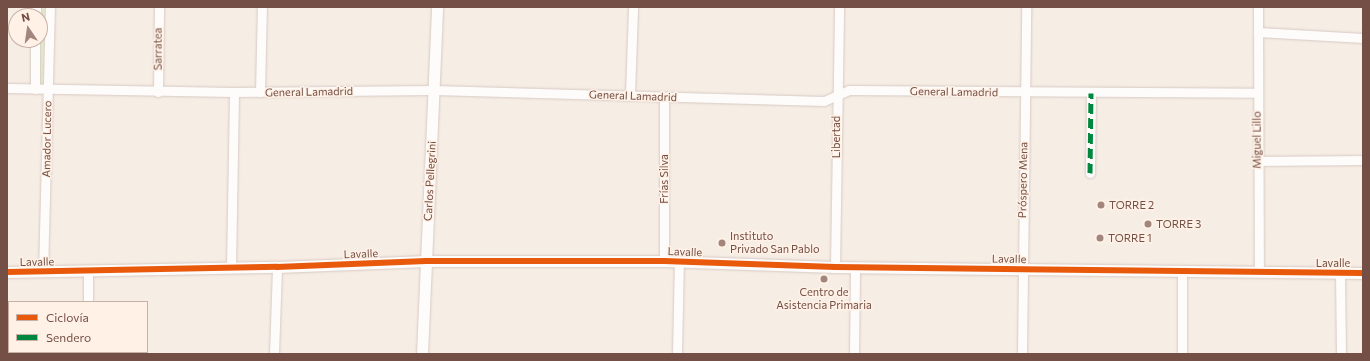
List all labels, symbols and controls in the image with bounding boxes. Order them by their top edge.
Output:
north arrow [8,8,48,48]
text: N [20,10,31,24]
street label: Sarratea [151,28,165,70]
street label: General Lamadrid [265,85,353,99]
street label: General Lamadrid [910,85,998,99]
street label: General Lamadrid [589,88,677,104]
street label: Amador Lucero [40,100,54,178]
street label: Miguel Lillo [1250,111,1264,169]
street label: Libertad [829,116,843,158]
street label: Carlos Pellegrini [421,141,439,221]
street label: Próspero Mena [1016,142,1030,218]
street label: Frías Silva [657,154,671,204]
place label: TORRE 2 [1109,198,1154,212]
marker: TORRE 2 [1096,200,1106,210]
place label: TORRE 3 [1156,217,1201,231]
marker: TORRE 3 [1143,219,1153,229]
place label: Instituto Privado San Pablo [730,230,820,256]
place label: TORRE 1 [1108,231,1152,245]
marker: TORRE 1 [1095,233,1105,243]
marker: Instituto Privado San Pablo [717,238,727,248]
street label: Lavalle [667,245,703,259]
street label: Lavalle [343,247,379,261]
street label: Lavalle [992,252,1026,266]
street label: Lavalle [20,255,54,269]
street label: Lavalle [1316,256,1350,270]
marker: Centro de Asistencia Primaria [818,273,830,285]
place label: Centro de Asistencia Primaria [776,286,872,312]
legend [8,301,148,353]
text: Ciclovía [46,310,89,324]
text: Sendero [46,330,91,344]

